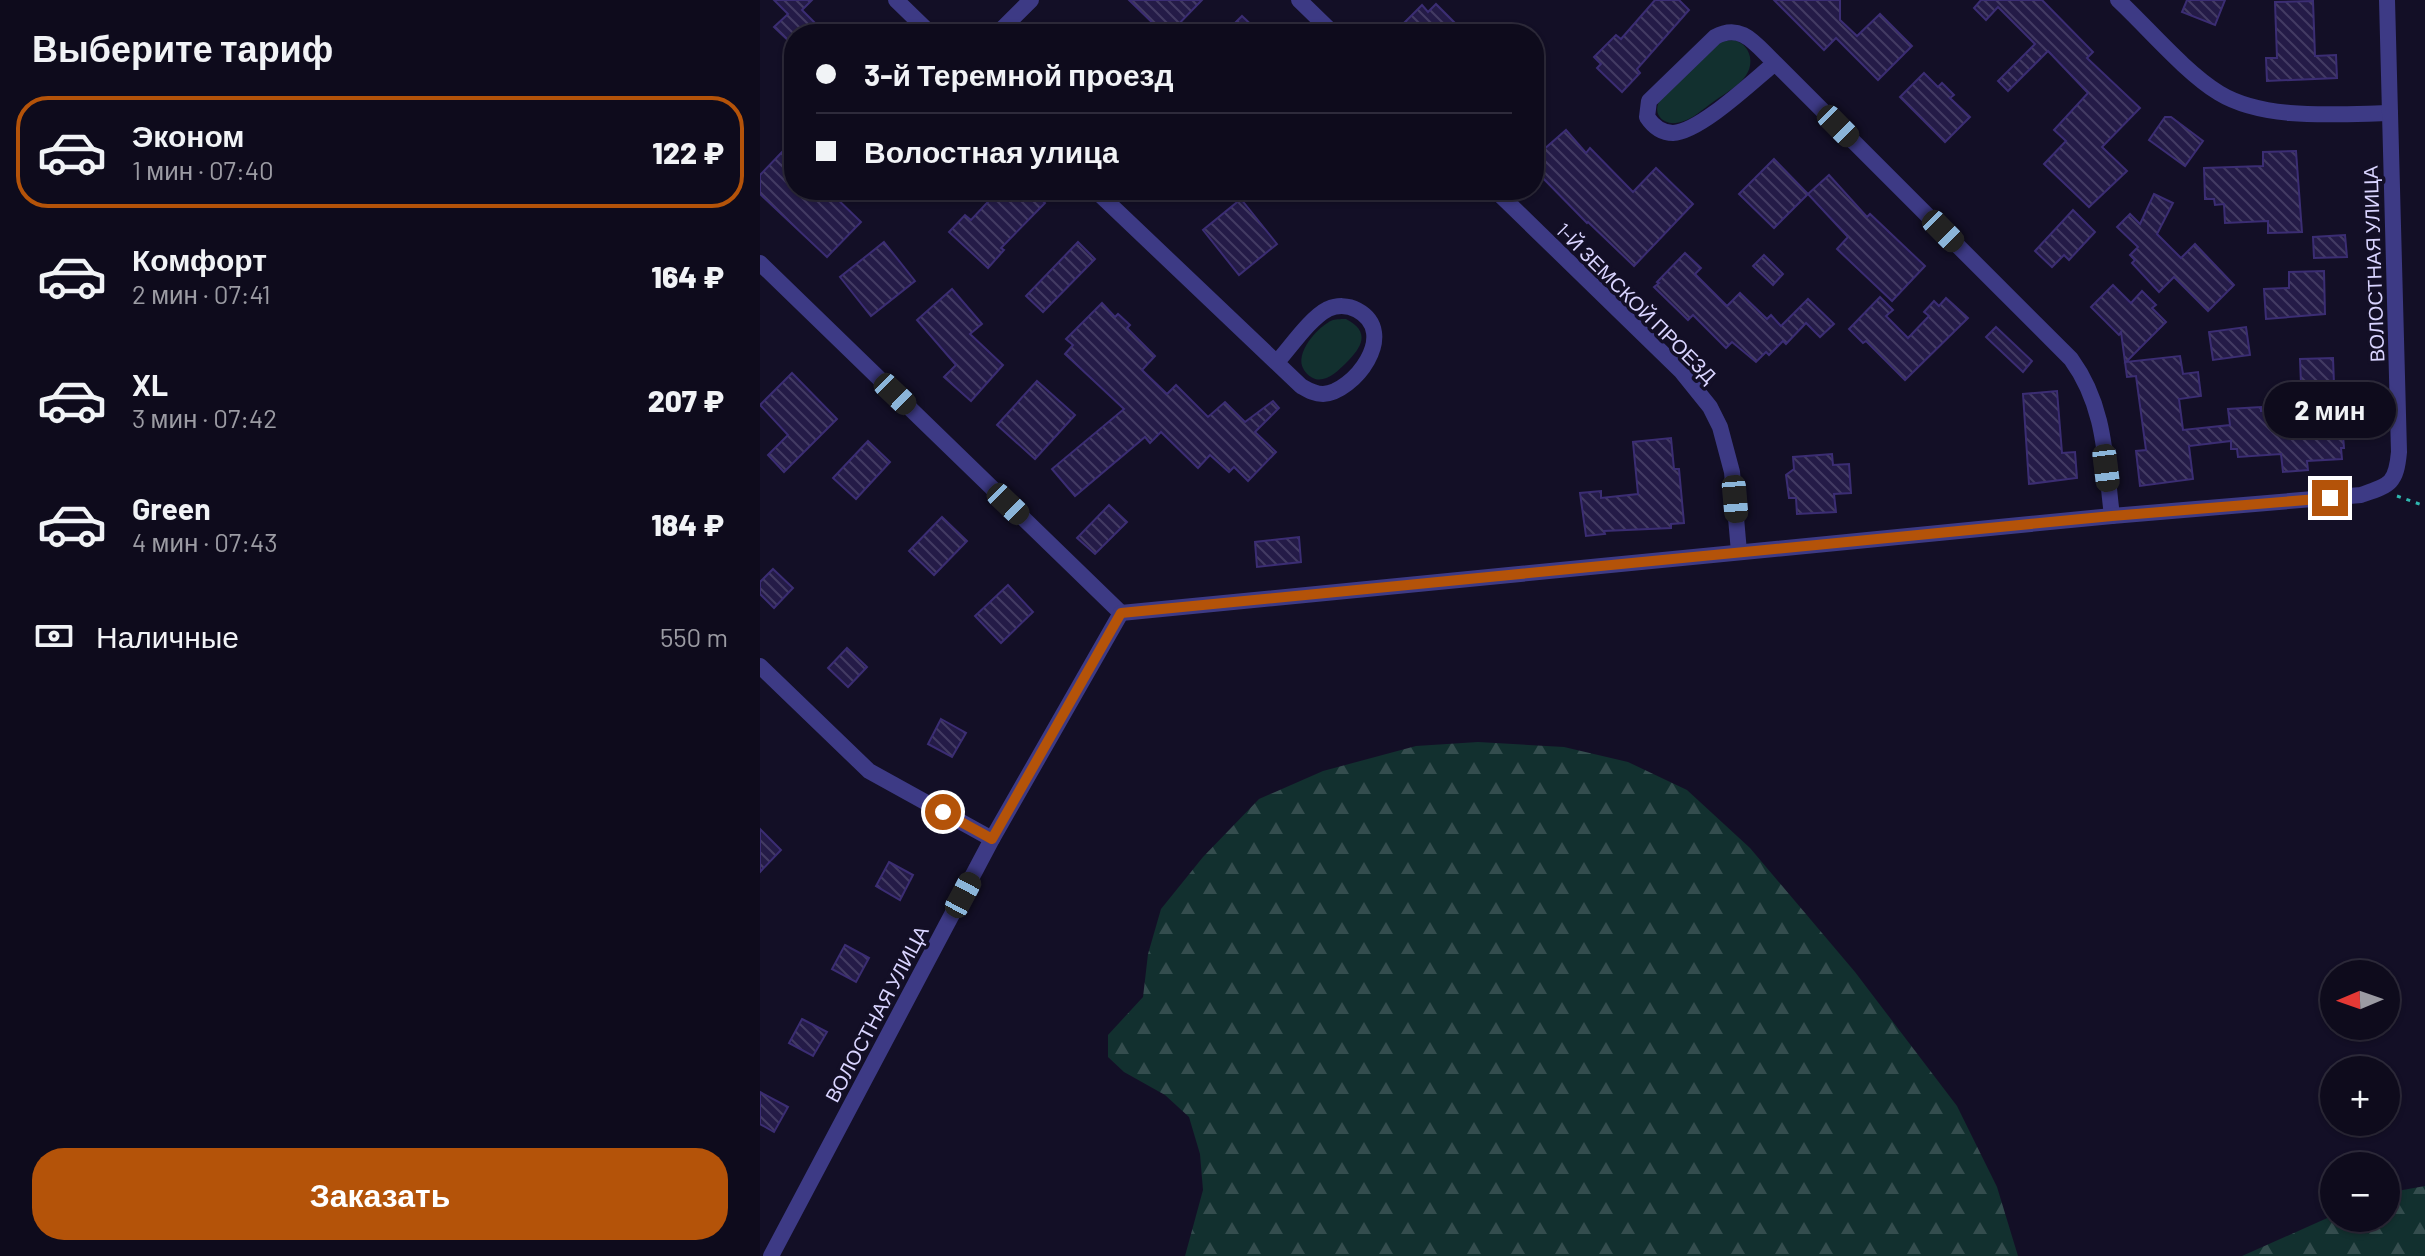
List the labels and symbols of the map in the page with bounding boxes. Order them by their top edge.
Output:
car [1813,101,1863,151]
street label: ВОЛОСТНАЯ УЛИЦА [2358,165,2388,363]
car [1918,206,1968,256]
street label: 1-Й ЗЕМСКОЙ ПРОЕЗД [1552,217,1722,388]
car [869,369,921,419]
callout: 2 мин [2264,382,2396,438]
car [2091,443,2121,493]
car [1721,474,1749,524]
car [982,479,1034,529]
route end [2312,480,2348,516]
route start [925,794,961,830]
car [941,868,985,922]
street label: ВОЛОСТНАЯ УЛИЦА [819,921,933,1106]
north arrow [2320,960,2400,1040]

